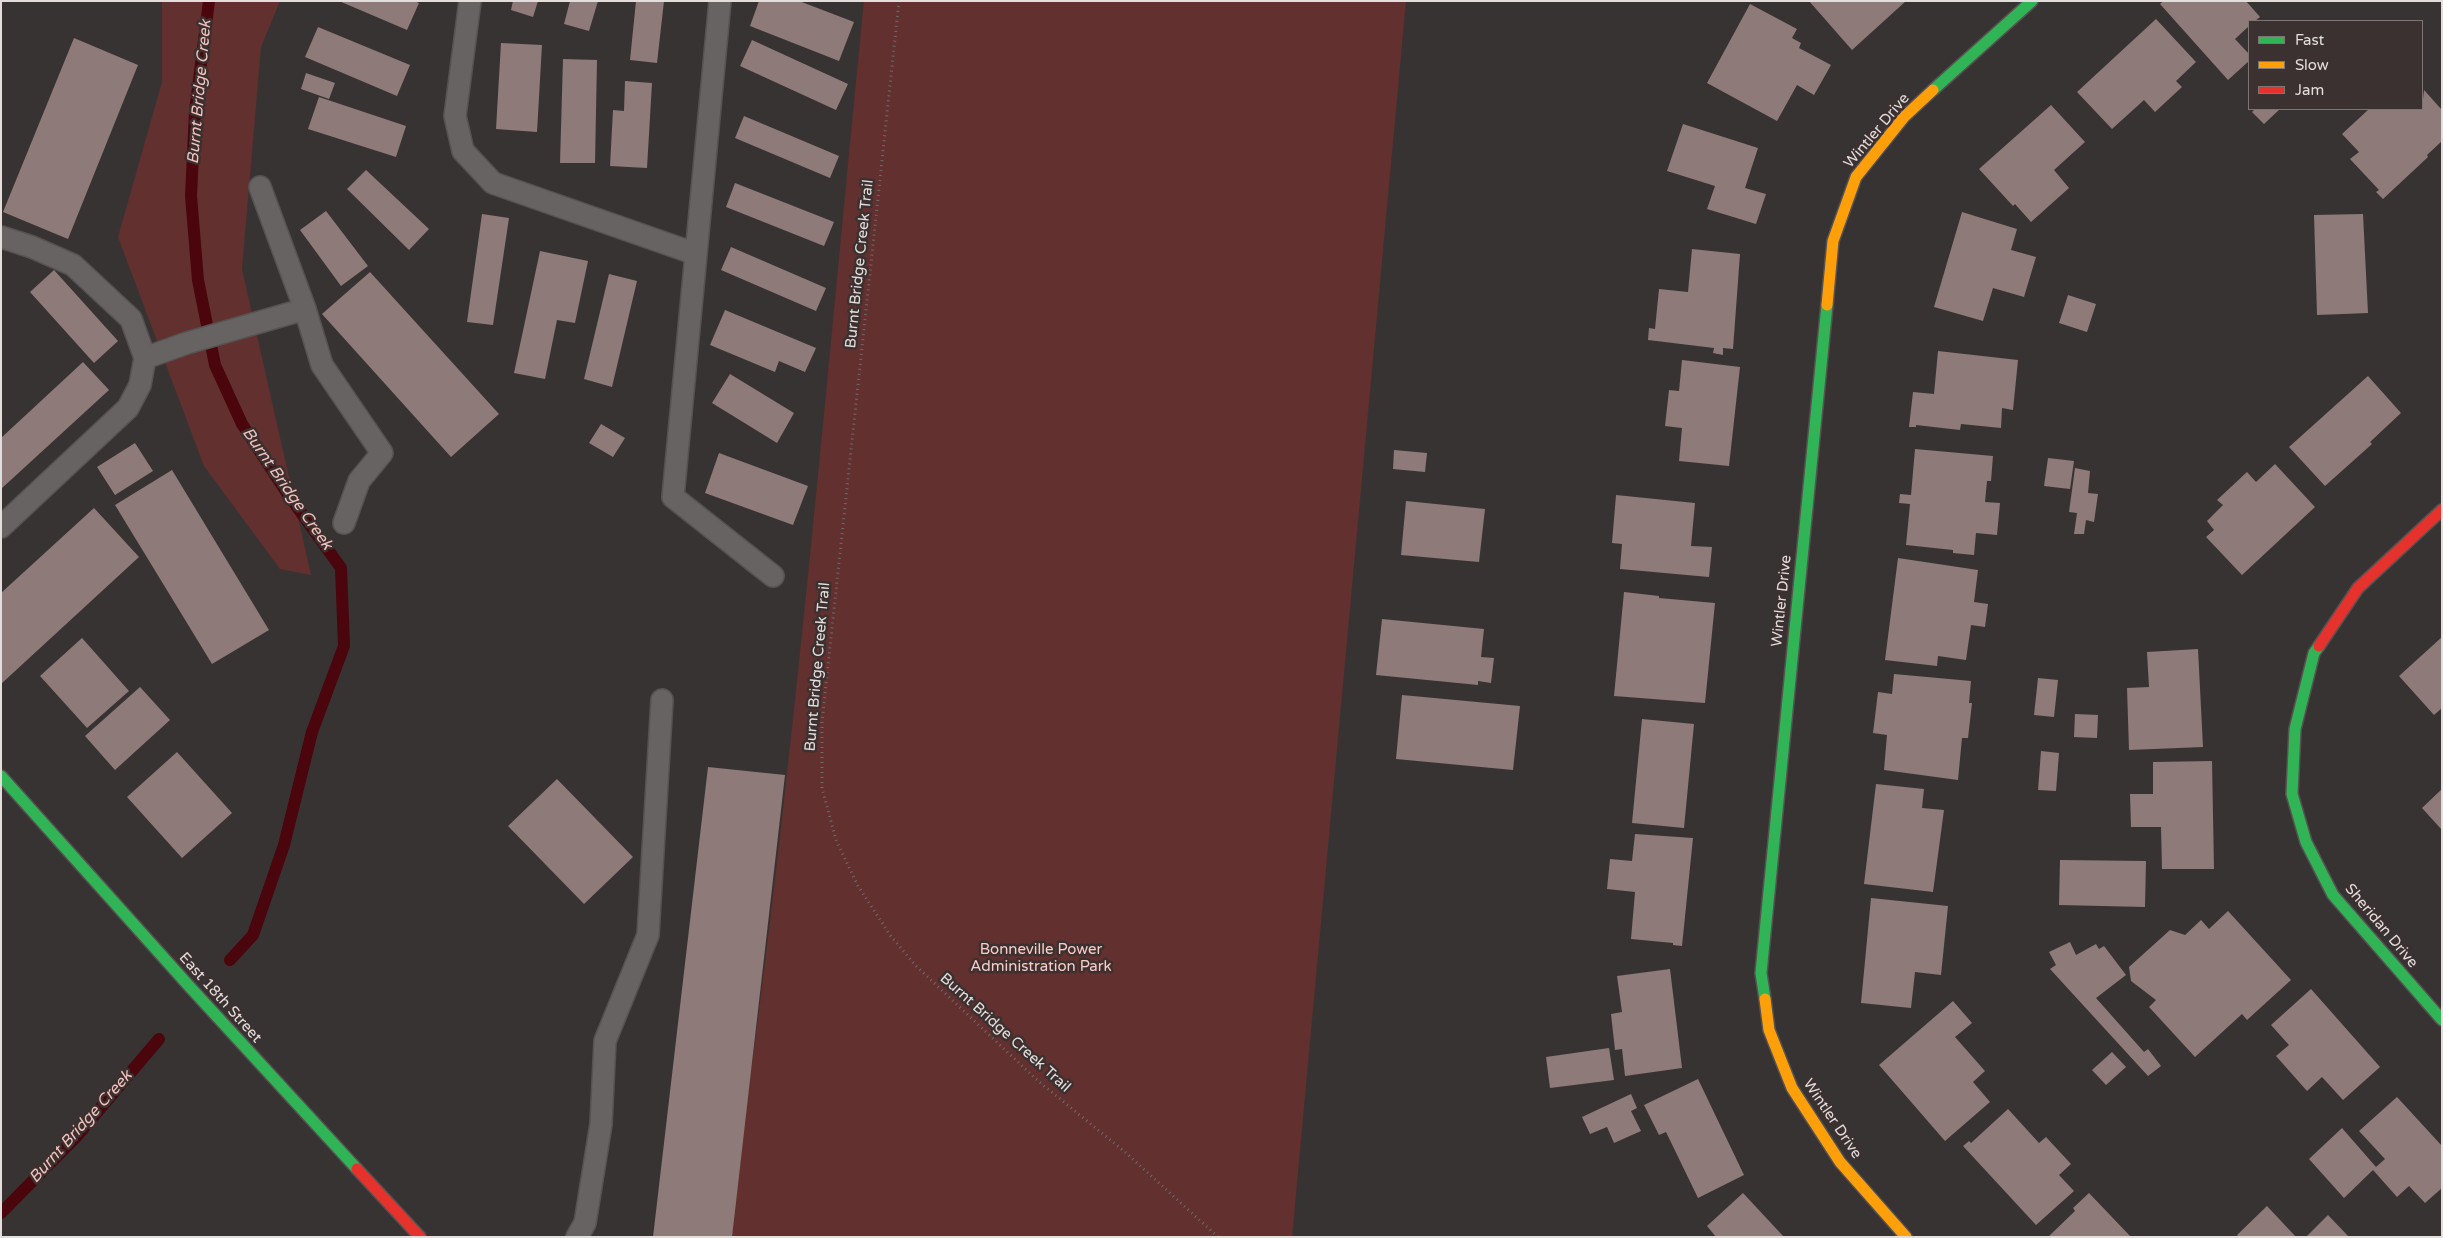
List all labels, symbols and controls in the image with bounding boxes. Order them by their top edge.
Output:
water label: Burnt Bridge Creek [184,19,216,165]
legend [2248,20,2423,110]
text: Fast [2295,31,2324,49]
text: Slow [2295,56,2329,74]
text: Jam [2295,81,2324,99]
street label: Wintler Drive [1840,90,1914,172]
street label: Burnt Bridge Creek Trail [842,179,878,349]
water label: Burnt Bridge Creek [238,424,336,554]
street label: Wintler Drive [1768,554,1796,648]
street label: Burnt Bridge Creek Trail [802,582,834,752]
street label: Sheridan Drive [2341,880,2421,972]
park label: Bonneville Power Administration Park [970,941,1112,976]
street label: East 18th Street [175,949,265,1047]
street label: Burnt Bridge Creek Trail [936,970,1074,1096]
water label: Burnt Bridge Creek [25,1067,137,1187]
street label: Wintler Drive [1799,1076,1865,1162]

